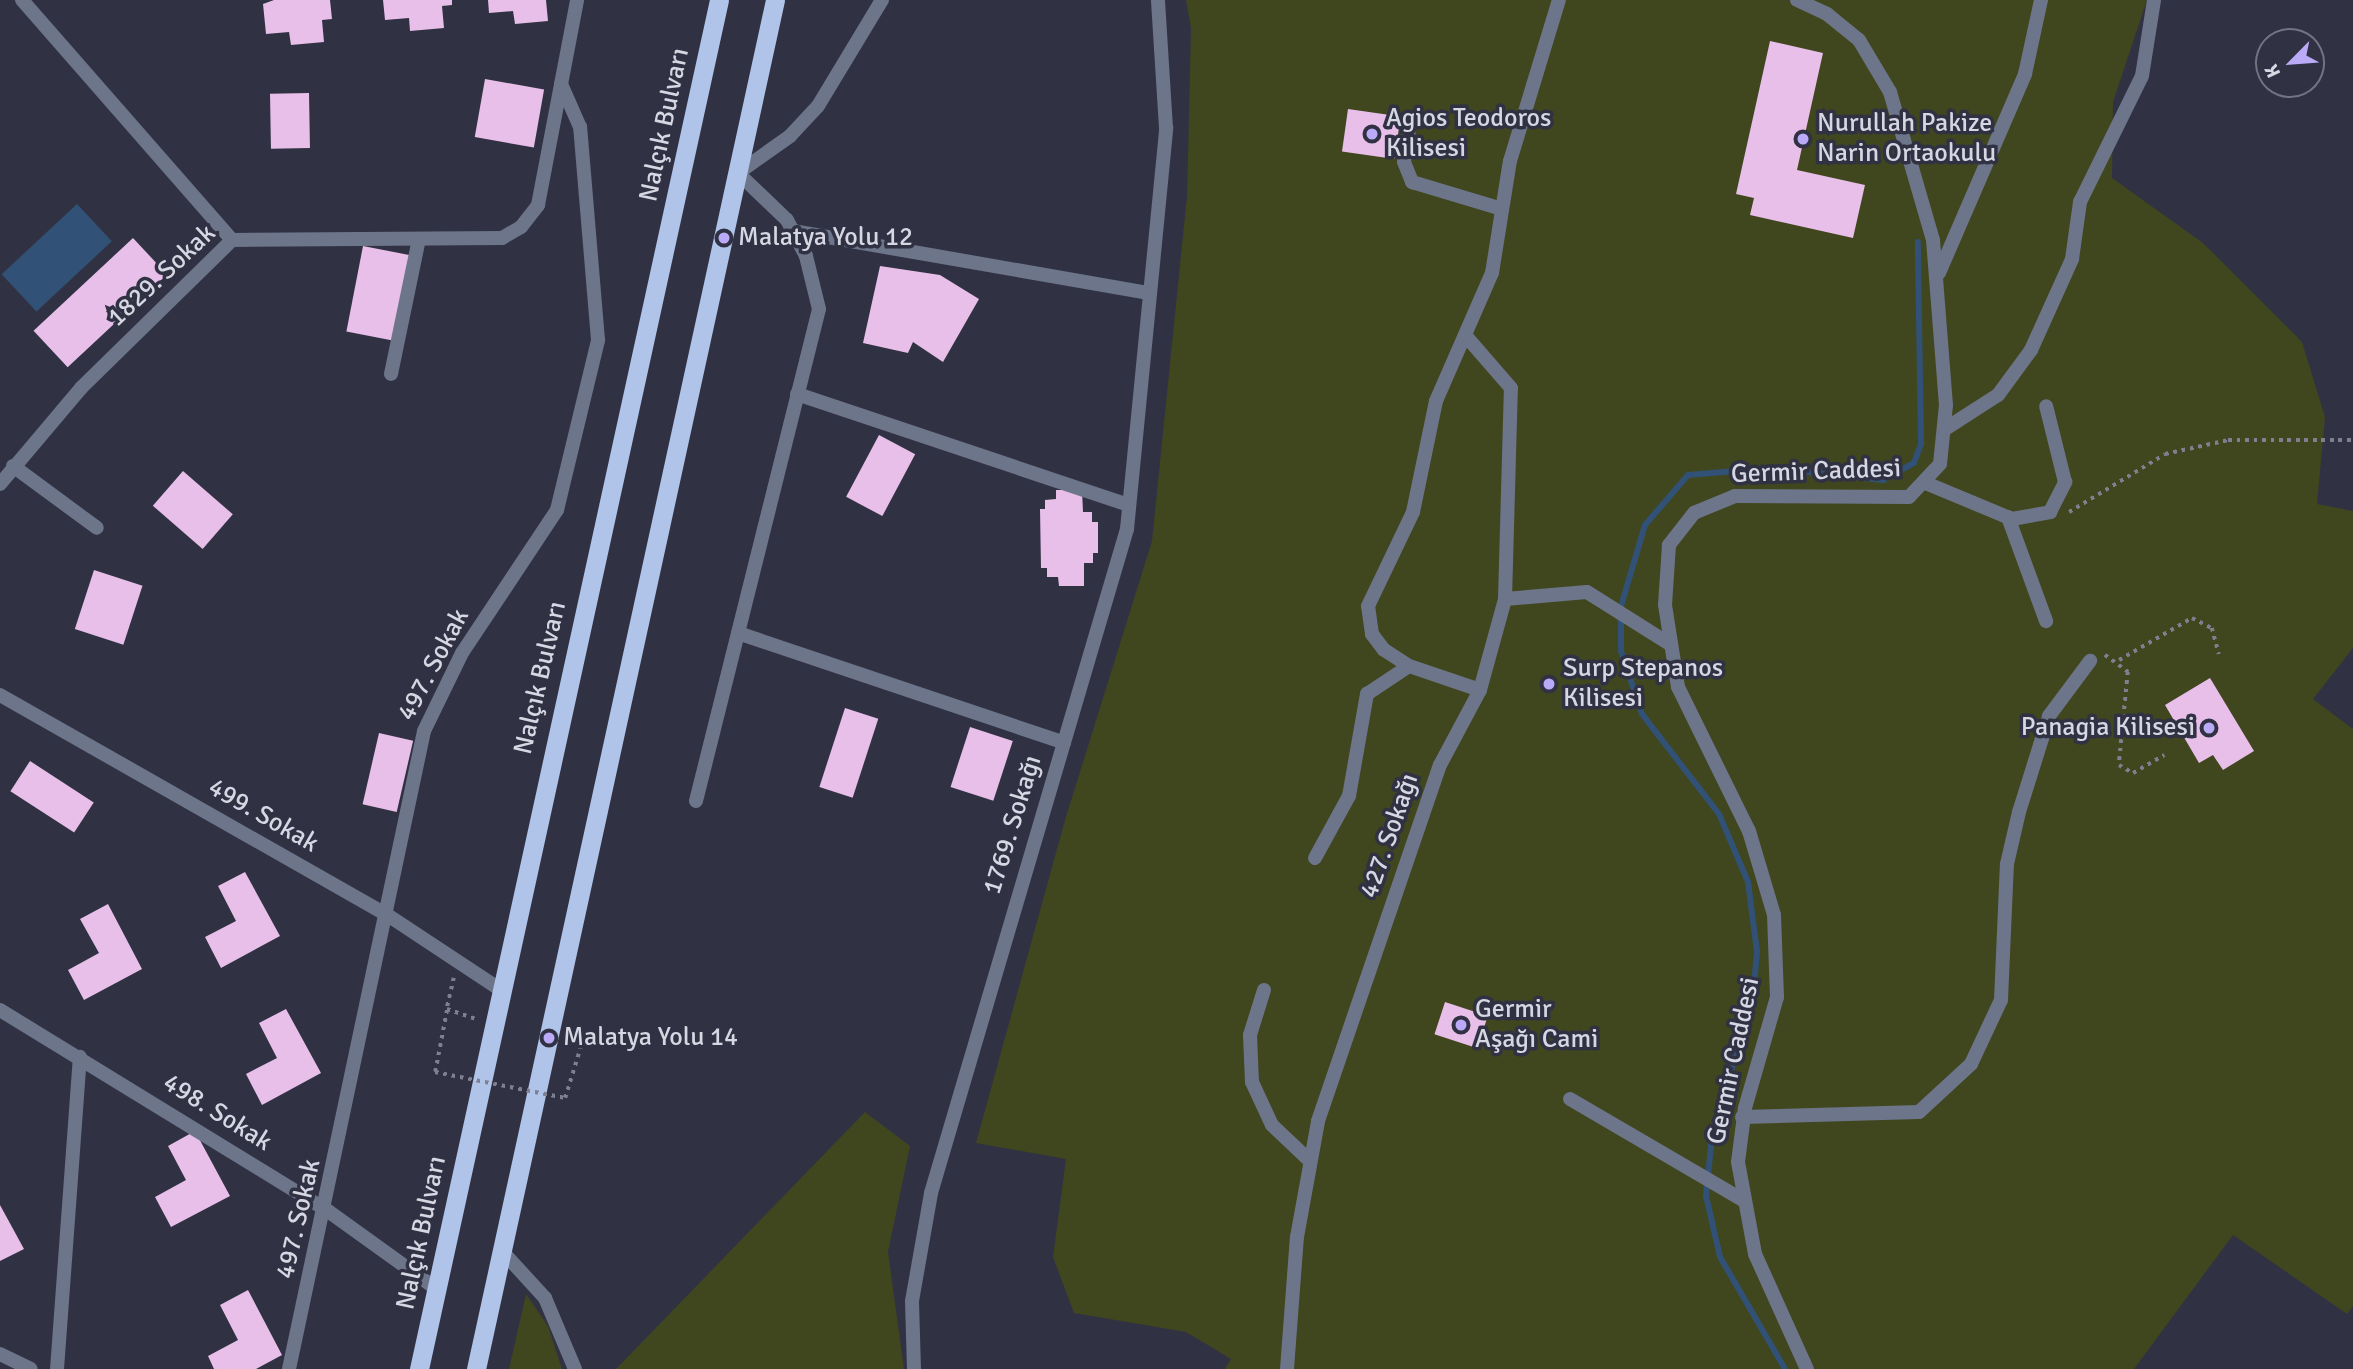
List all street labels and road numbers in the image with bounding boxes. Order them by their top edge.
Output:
street label: Nalçık Bulvarı [634,46,696,204]
street label: 1829. Sokak [102,218,222,334]
street label: Germir Caddesi [1731,453,1901,491]
street label: Nalçık Bulvarı [508,599,574,757]
street label: 497. Sokak [392,604,476,726]
street label: 1769. Sokağı [977,752,1049,898]
street label: 427. Sokağı [1354,770,1426,902]
street label: 499. Sokak [202,772,324,860]
street label: Germir Caddesi [1701,975,1767,1147]
street label: 498. Sokak [157,1067,277,1159]
street label: Nalçık Bulvarı [391,1154,453,1312]
street label: 497. Sokak [270,1156,328,1282]

